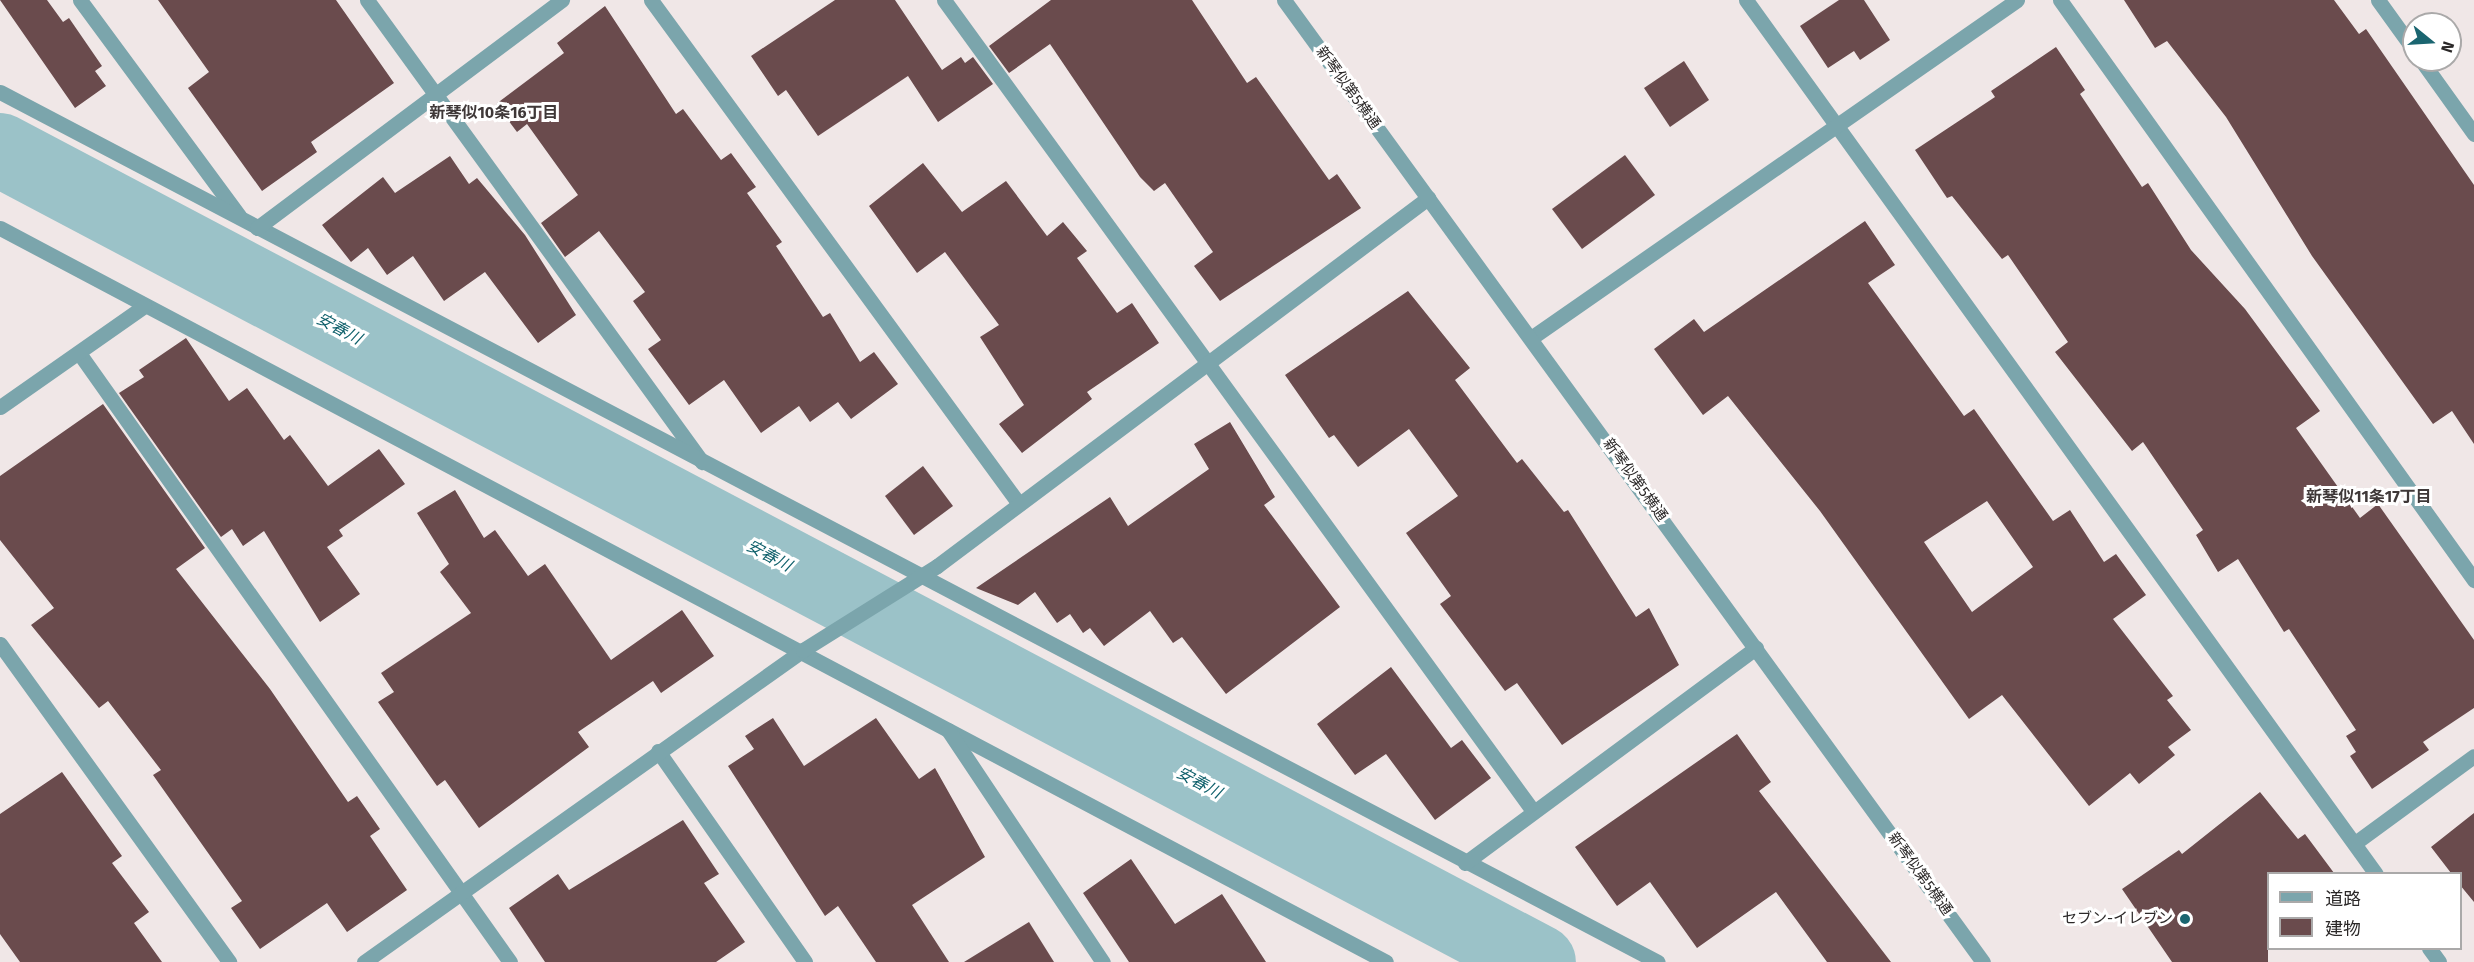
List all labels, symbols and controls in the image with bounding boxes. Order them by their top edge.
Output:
north arrow [2402,12,2462,72]
text: N [2437,39,2458,55]
street label: 新琴似第5横通 [1312,43,1384,133]
district label: 新琴似10条16丁目 [429,103,559,123]
water label: 安春川 [313,309,365,349]
street label: 新琴似第5横通 [1599,435,1671,525]
district label: 新琴似11条17丁目 [2306,487,2432,507]
water label: 安春川 [743,536,795,576]
water label: 安春川 [1173,763,1225,803]
street label: 新琴似第5横通 [1884,829,1956,919]
legend [2267,872,2462,950]
text: 道路 [2325,888,2361,910]
place label: セブン-イレブン [2062,910,2173,928]
marker: セブン-イレブン [2178,912,2192,926]
text: 建物 [2325,918,2361,940]

